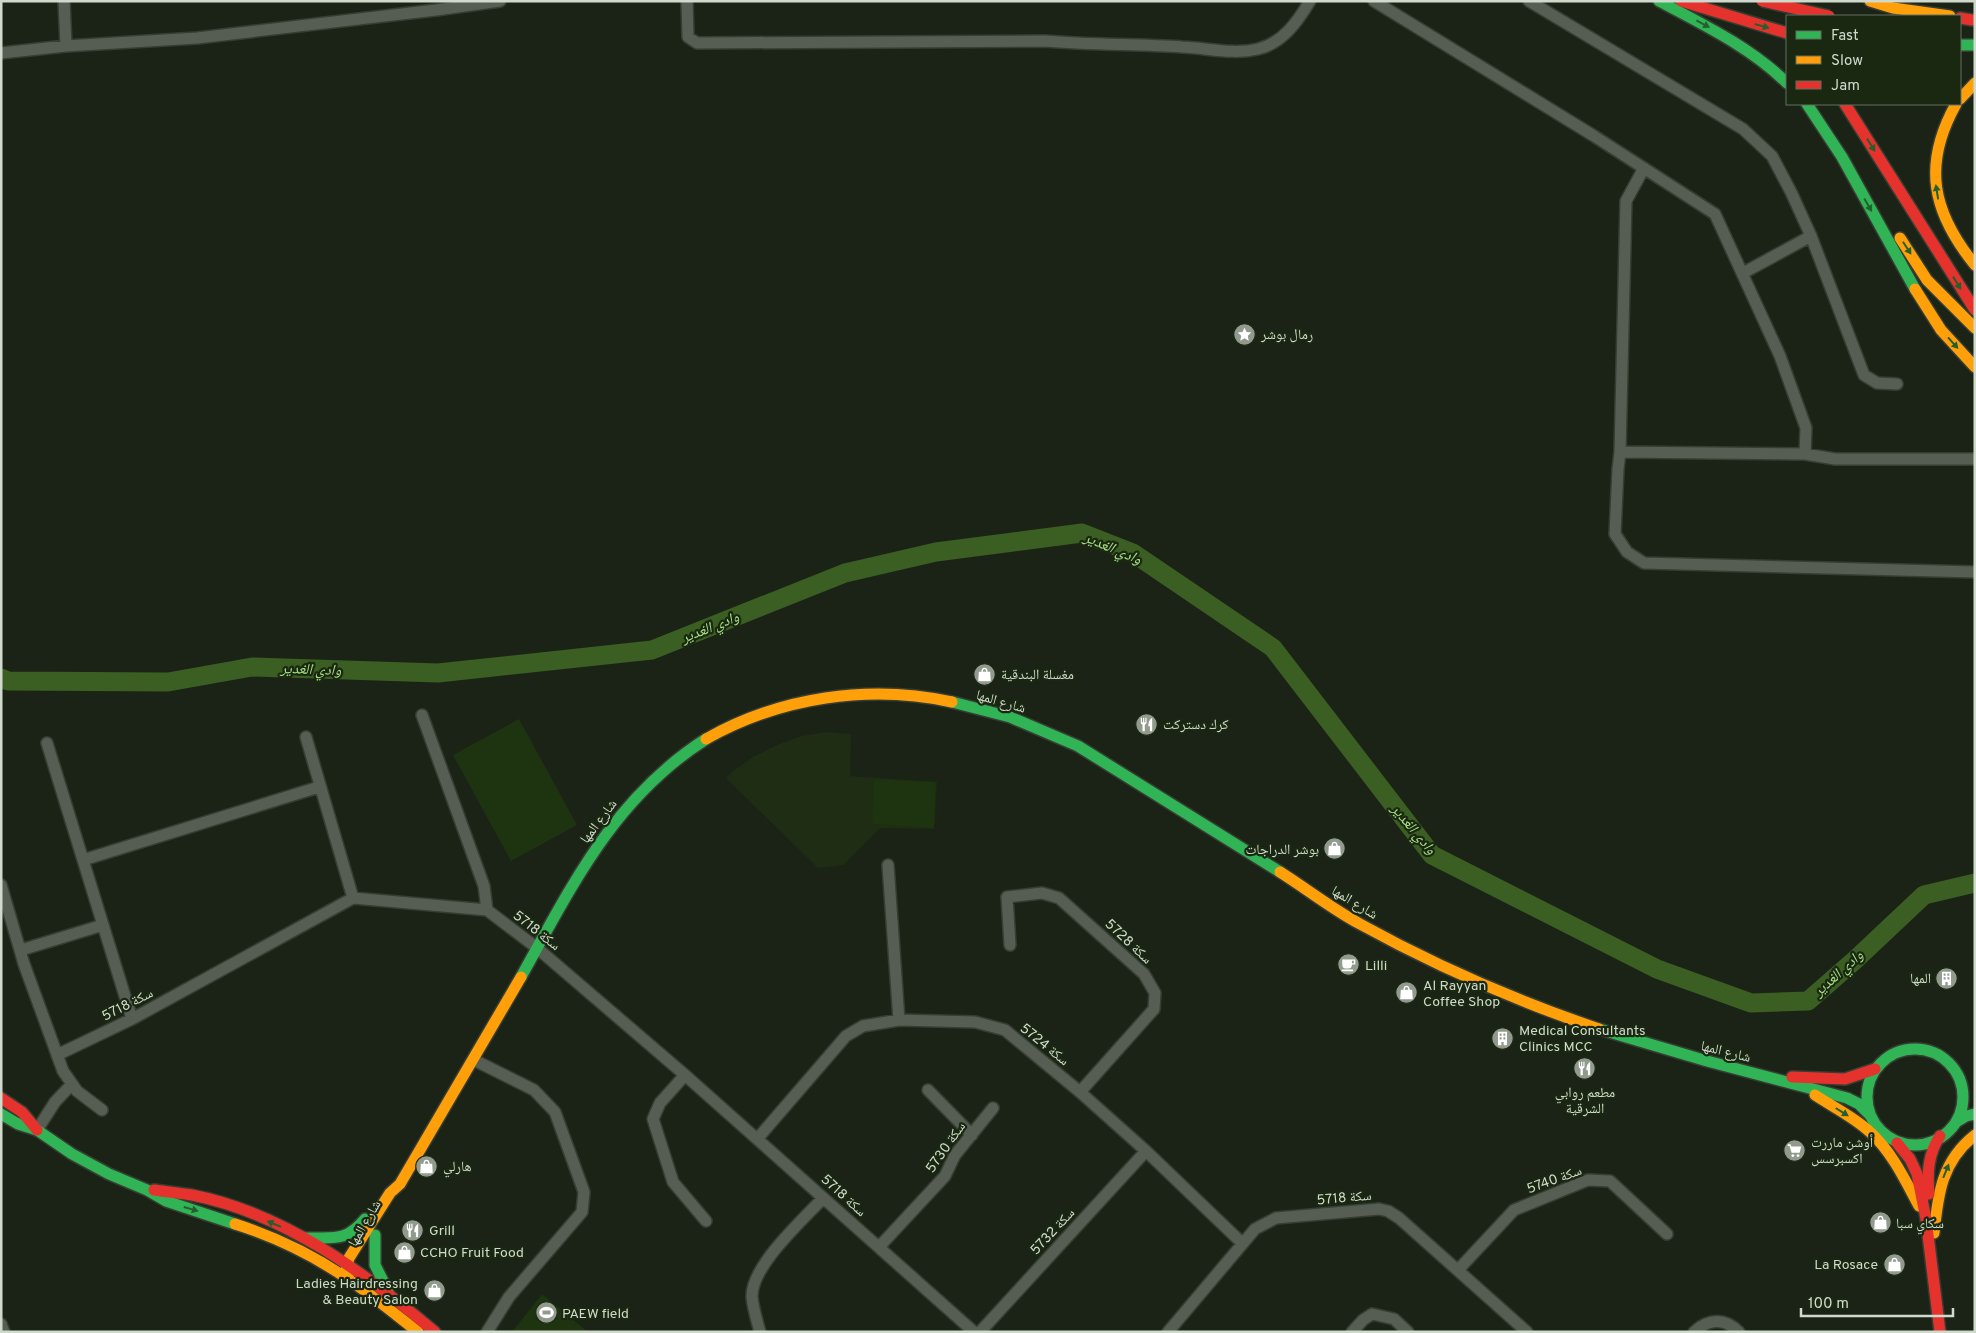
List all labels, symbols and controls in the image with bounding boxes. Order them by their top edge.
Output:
legend [1786,15,1961,105]
one-way arrow [1695,20,1710,28]
one-way arrow [1755,23,1770,31]
text: Fast [1831,27,1859,46]
text: Slow [1831,52,1863,71]
text: Jam [1831,77,1860,96]
one-way arrow [1866,138,1875,152]
one-way arrow [1933,184,1941,200]
one-way arrow [1863,199,1872,212]
one-way arrow [1902,241,1911,254]
one-way arrow [1952,276,1962,289]
place icon: رمال بوشر [1233,322,1257,346]
place label: رمال بوشر [1260,327,1313,344]
one-way arrow [1947,337,1959,349]
water label: وادي الغدير [1079,528,1144,571]
water label: وادي الغدير [678,608,743,650]
water label: وادي الغدير [279,660,342,682]
shop icon: مغسلة البندقية [973,662,997,686]
place label: مغسلة البندقية [1001,667,1074,684]
street label: شارع المها [974,687,1027,718]
restaurant icon: كرك دستركت [1135,712,1159,736]
place label: كرك دستركت [1163,717,1229,734]
street label: شارع المها [577,796,621,847]
water label: وادي الغدير [1385,800,1440,860]
shop icon: بوشر الدراجات [1323,837,1347,861]
place label: بوشر الدراجات [1246,842,1319,859]
street label: شارع المها [1328,883,1380,924]
street label: سكة 5718 [509,908,563,955]
street label: سكة 5728 [1101,916,1155,968]
water label: وادي الغدير [1809,947,1868,1003]
cafe icon: Lilli [1337,953,1361,977]
place label: Lilli [1365,958,1387,975]
building icon: المها [1935,966,1959,990]
place label: المها [1910,971,1931,988]
place label: Al Rayyan Coffee Shop [1423,978,1500,1011]
shop icon: Al Rayyan Coffee Shop [1395,981,1419,1005]
street label: سكة 5718 [99,985,156,1025]
street label: سكة 5724 [1016,1020,1072,1070]
place label: Medical Consultants Clinics MCC [1519,1023,1646,1056]
building icon: Medical Consultants Clinics MCC [1491,1026,1515,1050]
street label: شارع المها [1699,1038,1752,1067]
restaurant icon: مطعم روابي الشرقية [1573,1057,1597,1081]
place label: مطعم روابي الشرقية [1555,1085,1615,1118]
one-way arrow [1835,1107,1849,1117]
street label: سكة 5730 [923,1119,970,1177]
place label: أوشن ماررت اكسبرسس [1811,1134,1873,1168]
supermarket icon: أوشن ماررت اكسبرسس [1783,1138,1807,1162]
shop icon: هارلي [415,1154,439,1178]
place label: هارلي [443,1159,472,1178]
street label: سكة 5740 [1525,1163,1584,1198]
one-way arrow [1942,1163,1950,1178]
street label: سكة 5718 [817,1171,869,1221]
street label: سكة 5718 [1316,1188,1372,1209]
street label: شارع المها [345,1197,385,1250]
street label: سكة 5732 [1027,1205,1079,1259]
one-way arrow [183,1206,198,1214]
shop icon: سكاي سبا [1868,1211,1892,1235]
place label: سكاي سبا [1896,1216,1944,1235]
restaurant icon: Grill [401,1218,425,1242]
one-way arrow [266,1220,281,1228]
place label: Grill [429,1223,455,1240]
shop icon: CCHO Fruit Food [392,1240,416,1264]
place label: CCHO Fruit Food [420,1245,524,1262]
shop icon: La Rosace [1882,1252,1906,1276]
place label: La Rosace [1814,1257,1878,1274]
place label: Ladies Hairdressing & Beauty Salon [296,1276,418,1309]
shop icon: Ladies Hairdressing & Beauty Salon [422,1279,446,1303]
scale bar [1801,1286,1954,1318]
text: 100 m [1808,1295,1849,1314]
sports icon: PAEW field [534,1301,558,1325]
place label: PAEW field [562,1306,629,1323]

